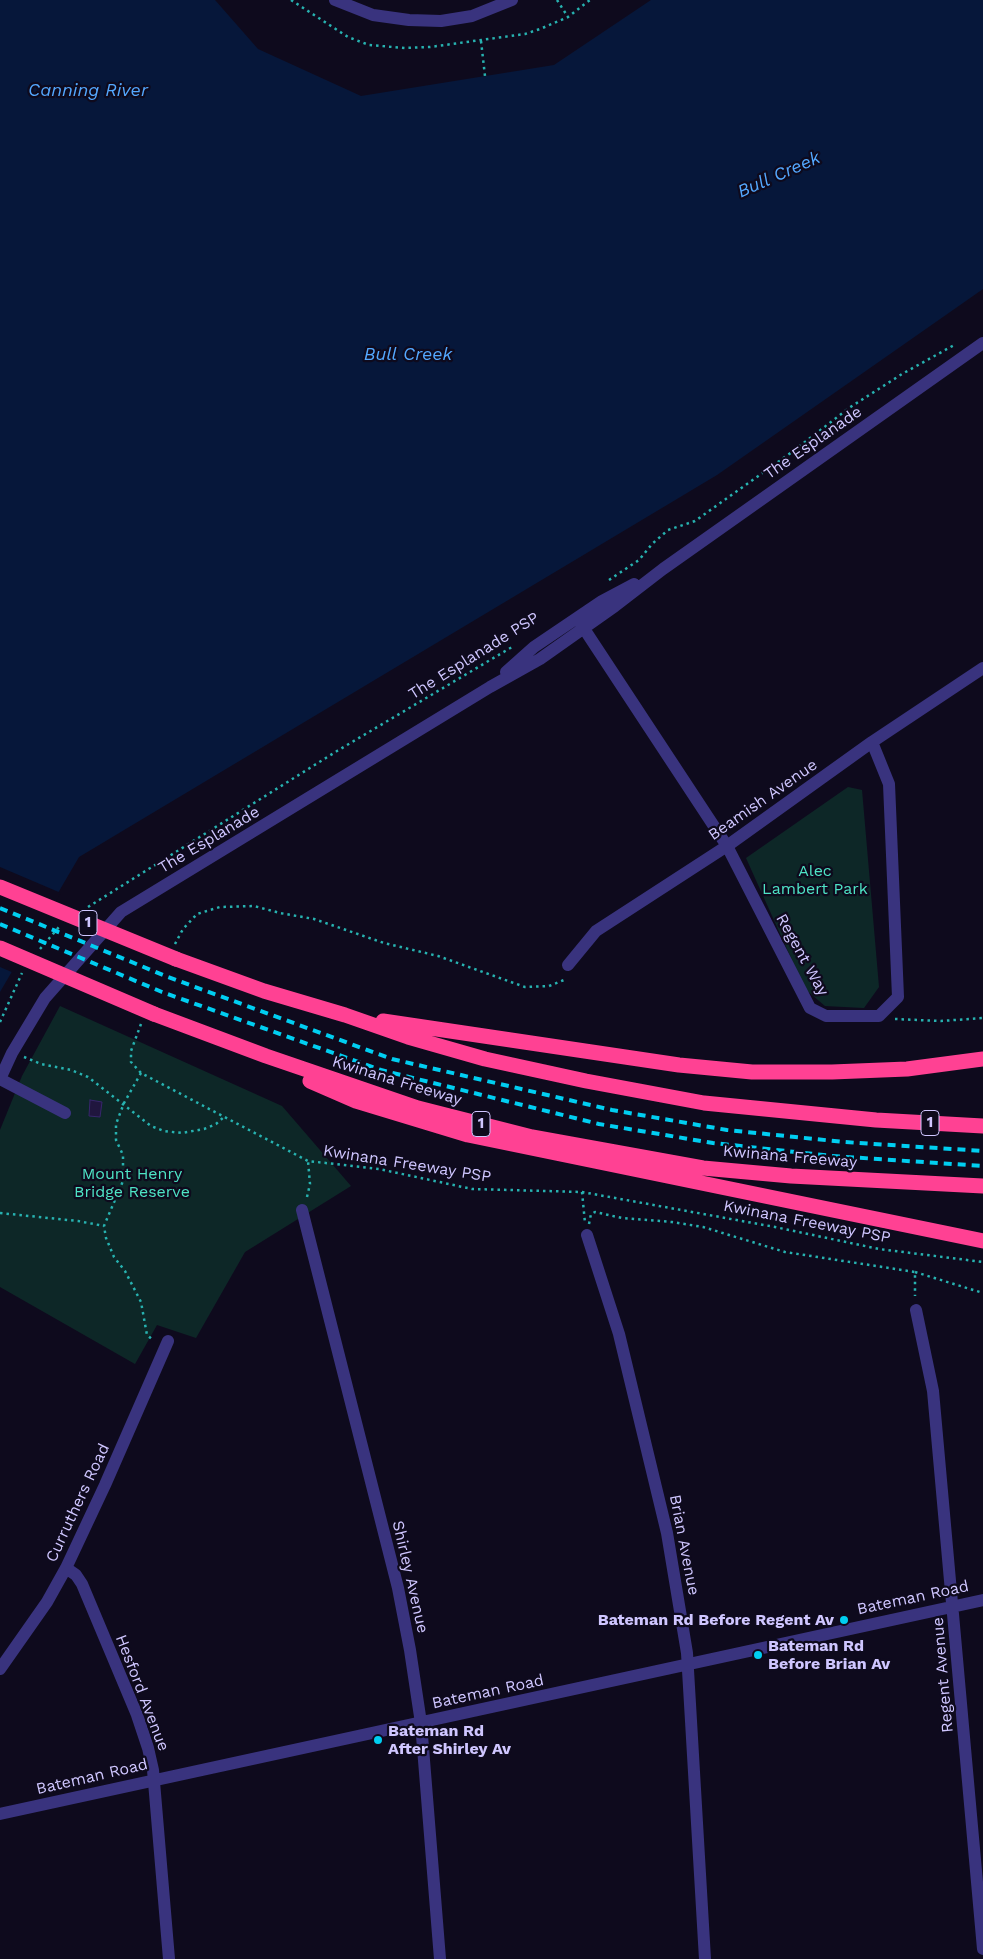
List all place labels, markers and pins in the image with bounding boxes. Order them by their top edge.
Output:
place label: Bateman Rd Before Regent Av [598,1610,834,1630]
marker: Bateman Rd Before Regent Av [838,1614,850,1626]
place label: Bateman Rd Before Brian Av [768,1636,890,1674]
marker: Bateman Rd Before Brian Av [752,1649,764,1661]
place label: Bateman Rd After Shirley Av [388,1721,511,1759]
marker: Bateman Rd After Shirley Av [372,1734,384,1746]

